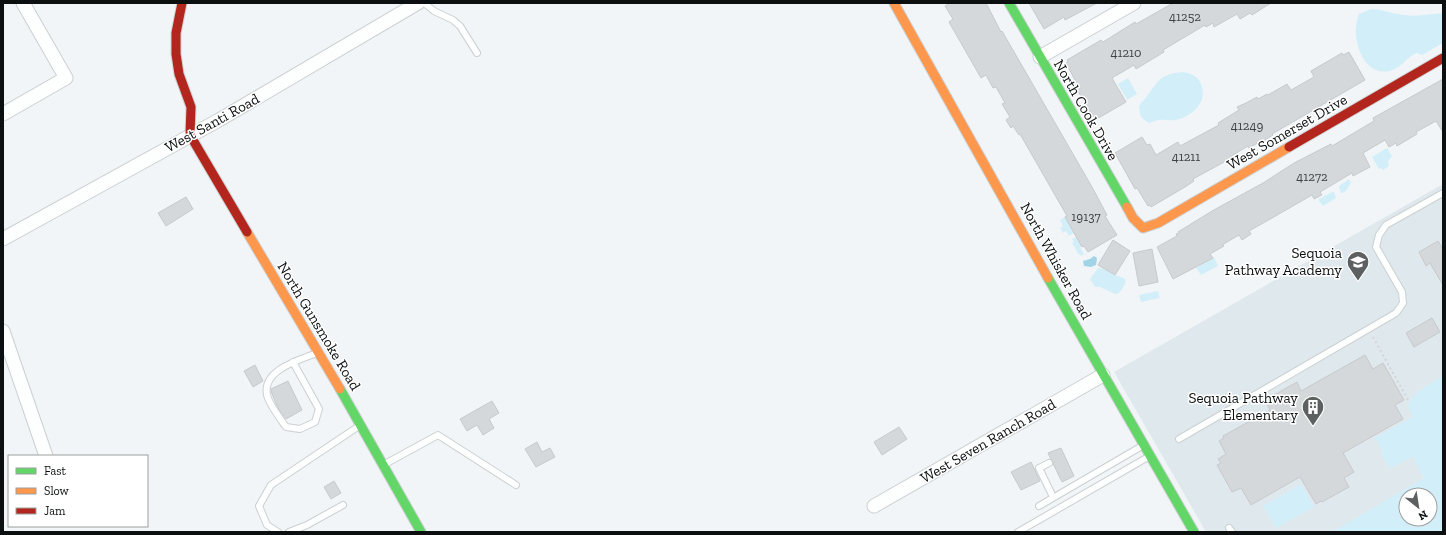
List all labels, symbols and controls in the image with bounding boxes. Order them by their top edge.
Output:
house number: 41252 [1169,9,1201,24]
house number: 41210 [1110,45,1142,60]
street label: North Cook Drive [1050,56,1122,164]
street label: West Santi Road [162,89,263,156]
street label: West Somerset Drive [1224,90,1350,174]
house number: 41249 [1231,118,1263,133]
house number: 41211 [1172,149,1200,164]
house number: 41272 [1296,169,1328,184]
street label: North Whisker Road [1016,199,1096,323]
house number: 19137 [1071,209,1101,224]
place label: Sequoia Pathway Academy [1225,244,1342,279]
school or university icon: Sequoia Pathway Academy [1345,249,1371,282]
street label: North Gunsmoke Road [273,258,365,394]
place label: Sequoia Pathway Elementary [1188,389,1298,424]
building icon: Sequoia Pathway Elementary [1300,394,1326,427]
street label: West Seven Ranch Road [917,395,1059,487]
legend [8,455,148,527]
text: Fast [44,464,67,478]
text: Slow [44,484,70,498]
north arrow [1398,487,1438,527]
text: Jam [44,504,66,518]
text: N [1415,508,1430,523]

